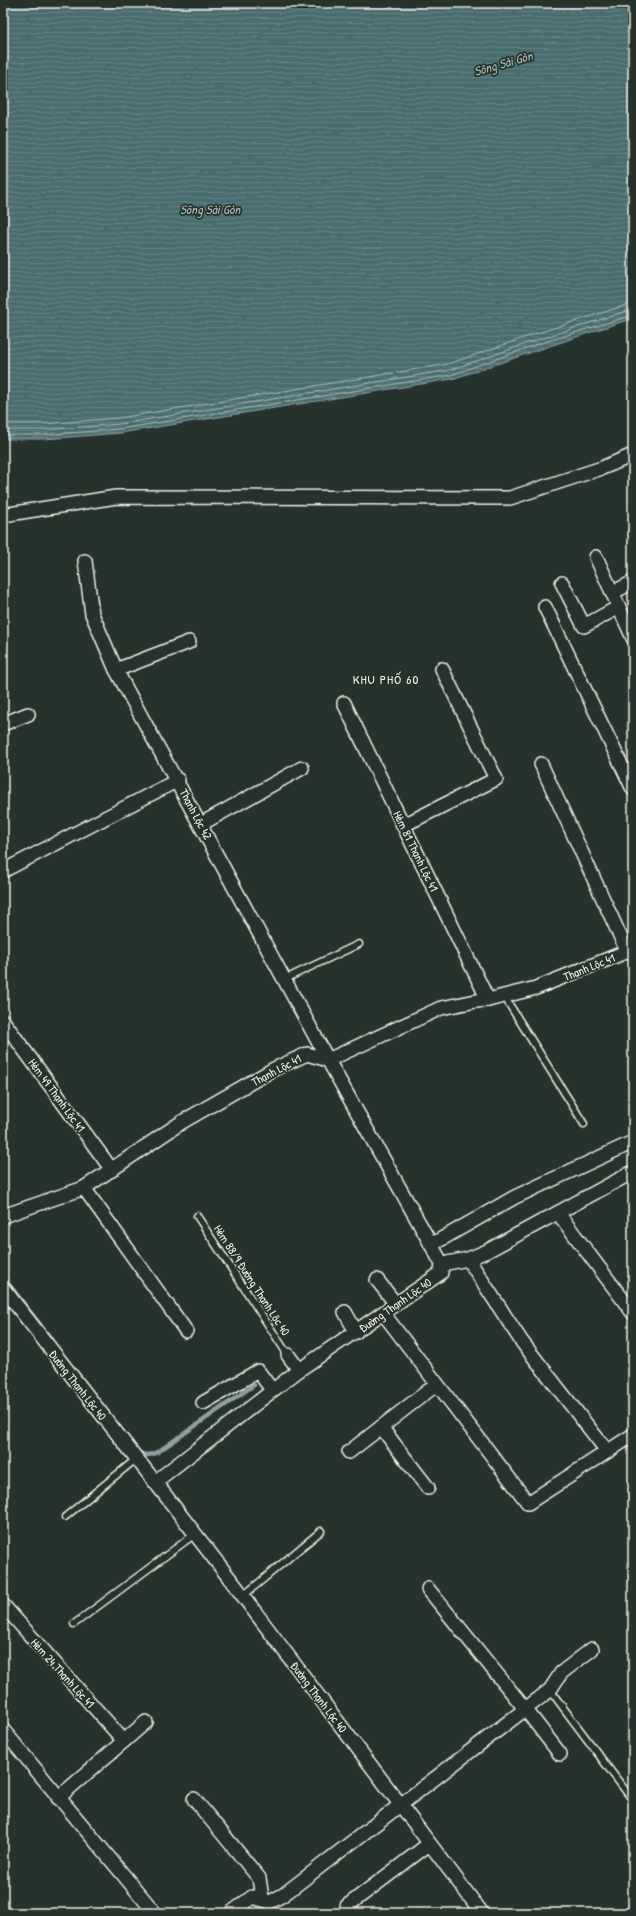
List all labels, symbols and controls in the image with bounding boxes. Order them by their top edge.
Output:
water label: Sông Sài Gòn [472,46,536,81]
water label: Sông Sài Gòn [180,200,241,219]
district label: KHU PHỐ 60 [353,670,419,688]
street label: Thạnh Lộc 42 [175,786,217,843]
street label: Hẻm 81 Thạnh Lộc 41 [389,808,443,894]
street label: Thạnh Lộc 41 [561,949,617,985]
street label: Thạnh Lộc 41 [248,1050,304,1090]
street label: Hẻm 49 Thạnh Lộc 41 [25,1055,89,1135]
street label: Hẻm 88/9 Đường Thạnh Lộc 40 [210,1221,294,1339]
street label: Đường Thạnh Lộc 40 [355,1274,435,1336]
street label: Đường Thạnh Lộc 40 [45,1346,111,1424]
street label: Hẻm 24 Thạnh Lộc 41 [27,1634,99,1712]
street label: Đường Thạnh Lộc 40 [287,1658,351,1736]

